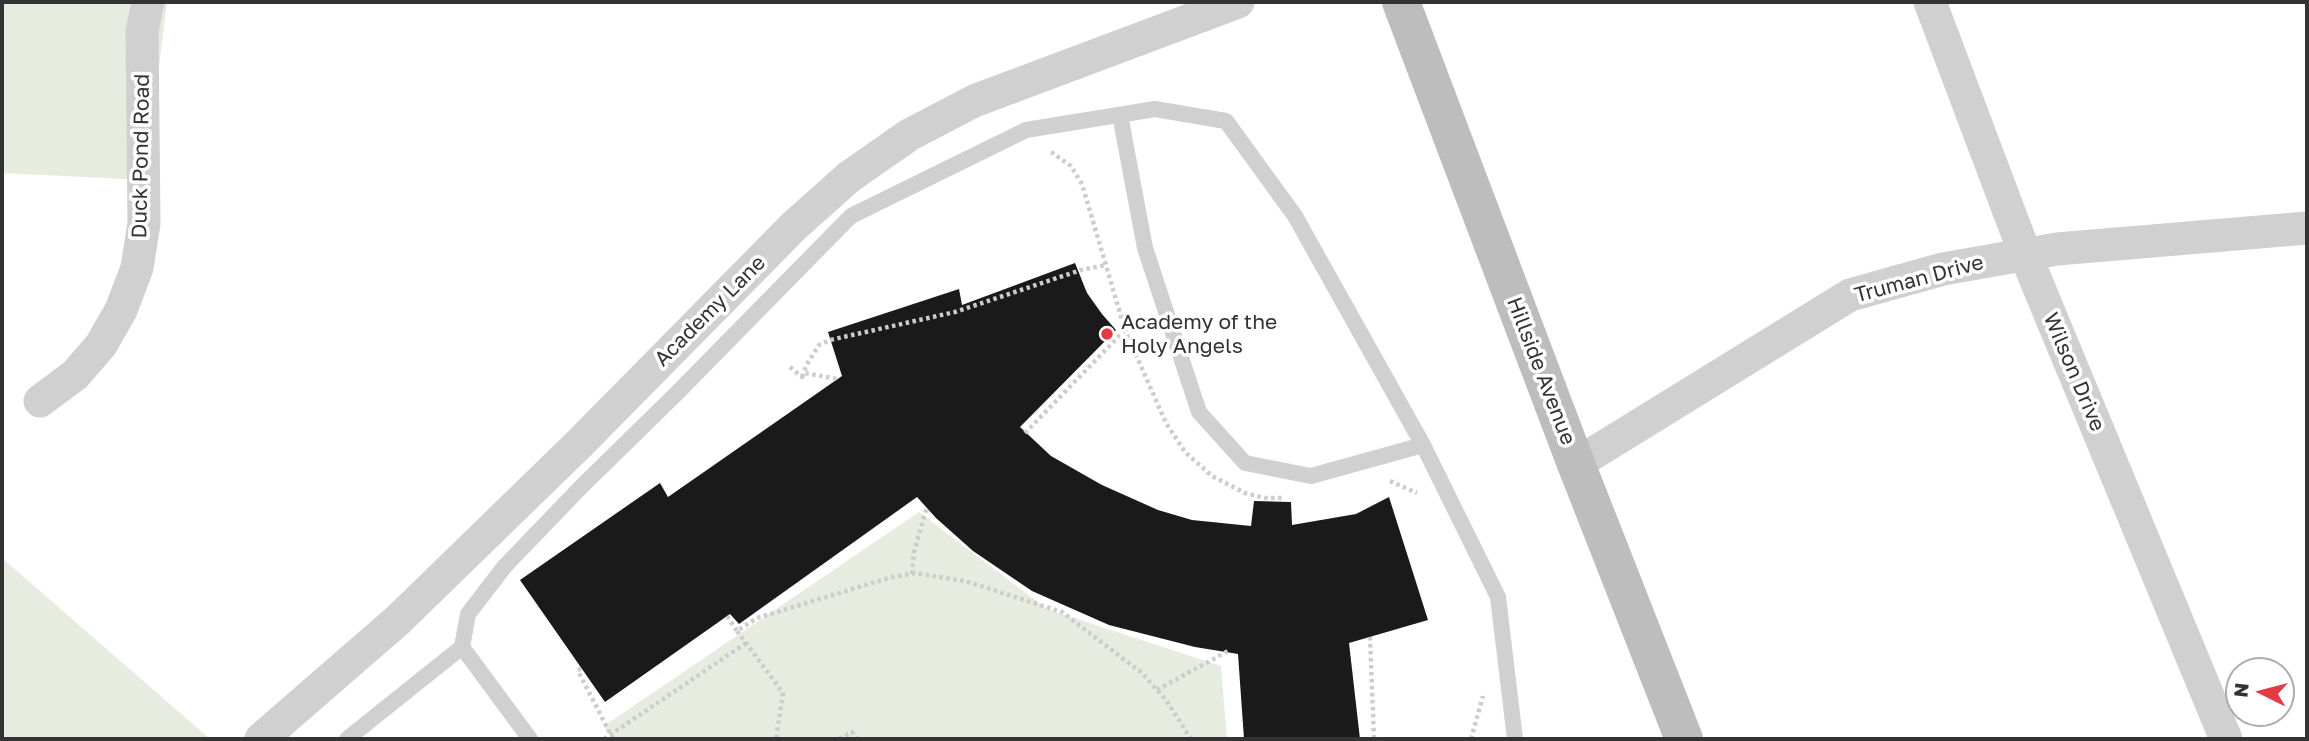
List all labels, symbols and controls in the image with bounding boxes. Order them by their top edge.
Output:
street label: Duck Pond Road [127,73,155,239]
street label: Academy Lane [649,250,771,372]
street label: Truman Drive [1852,250,1986,308]
street label: Hillside Avenue [1501,294,1581,448]
place label: Academy of the Holy Angels [1121,309,1277,359]
street label: Wilson Drive [2038,309,2110,435]
marker: Academy of the Holy Angels [1099,326,1115,342]
north arrow [2225,657,2295,727]
text: N [2228,682,2253,698]

